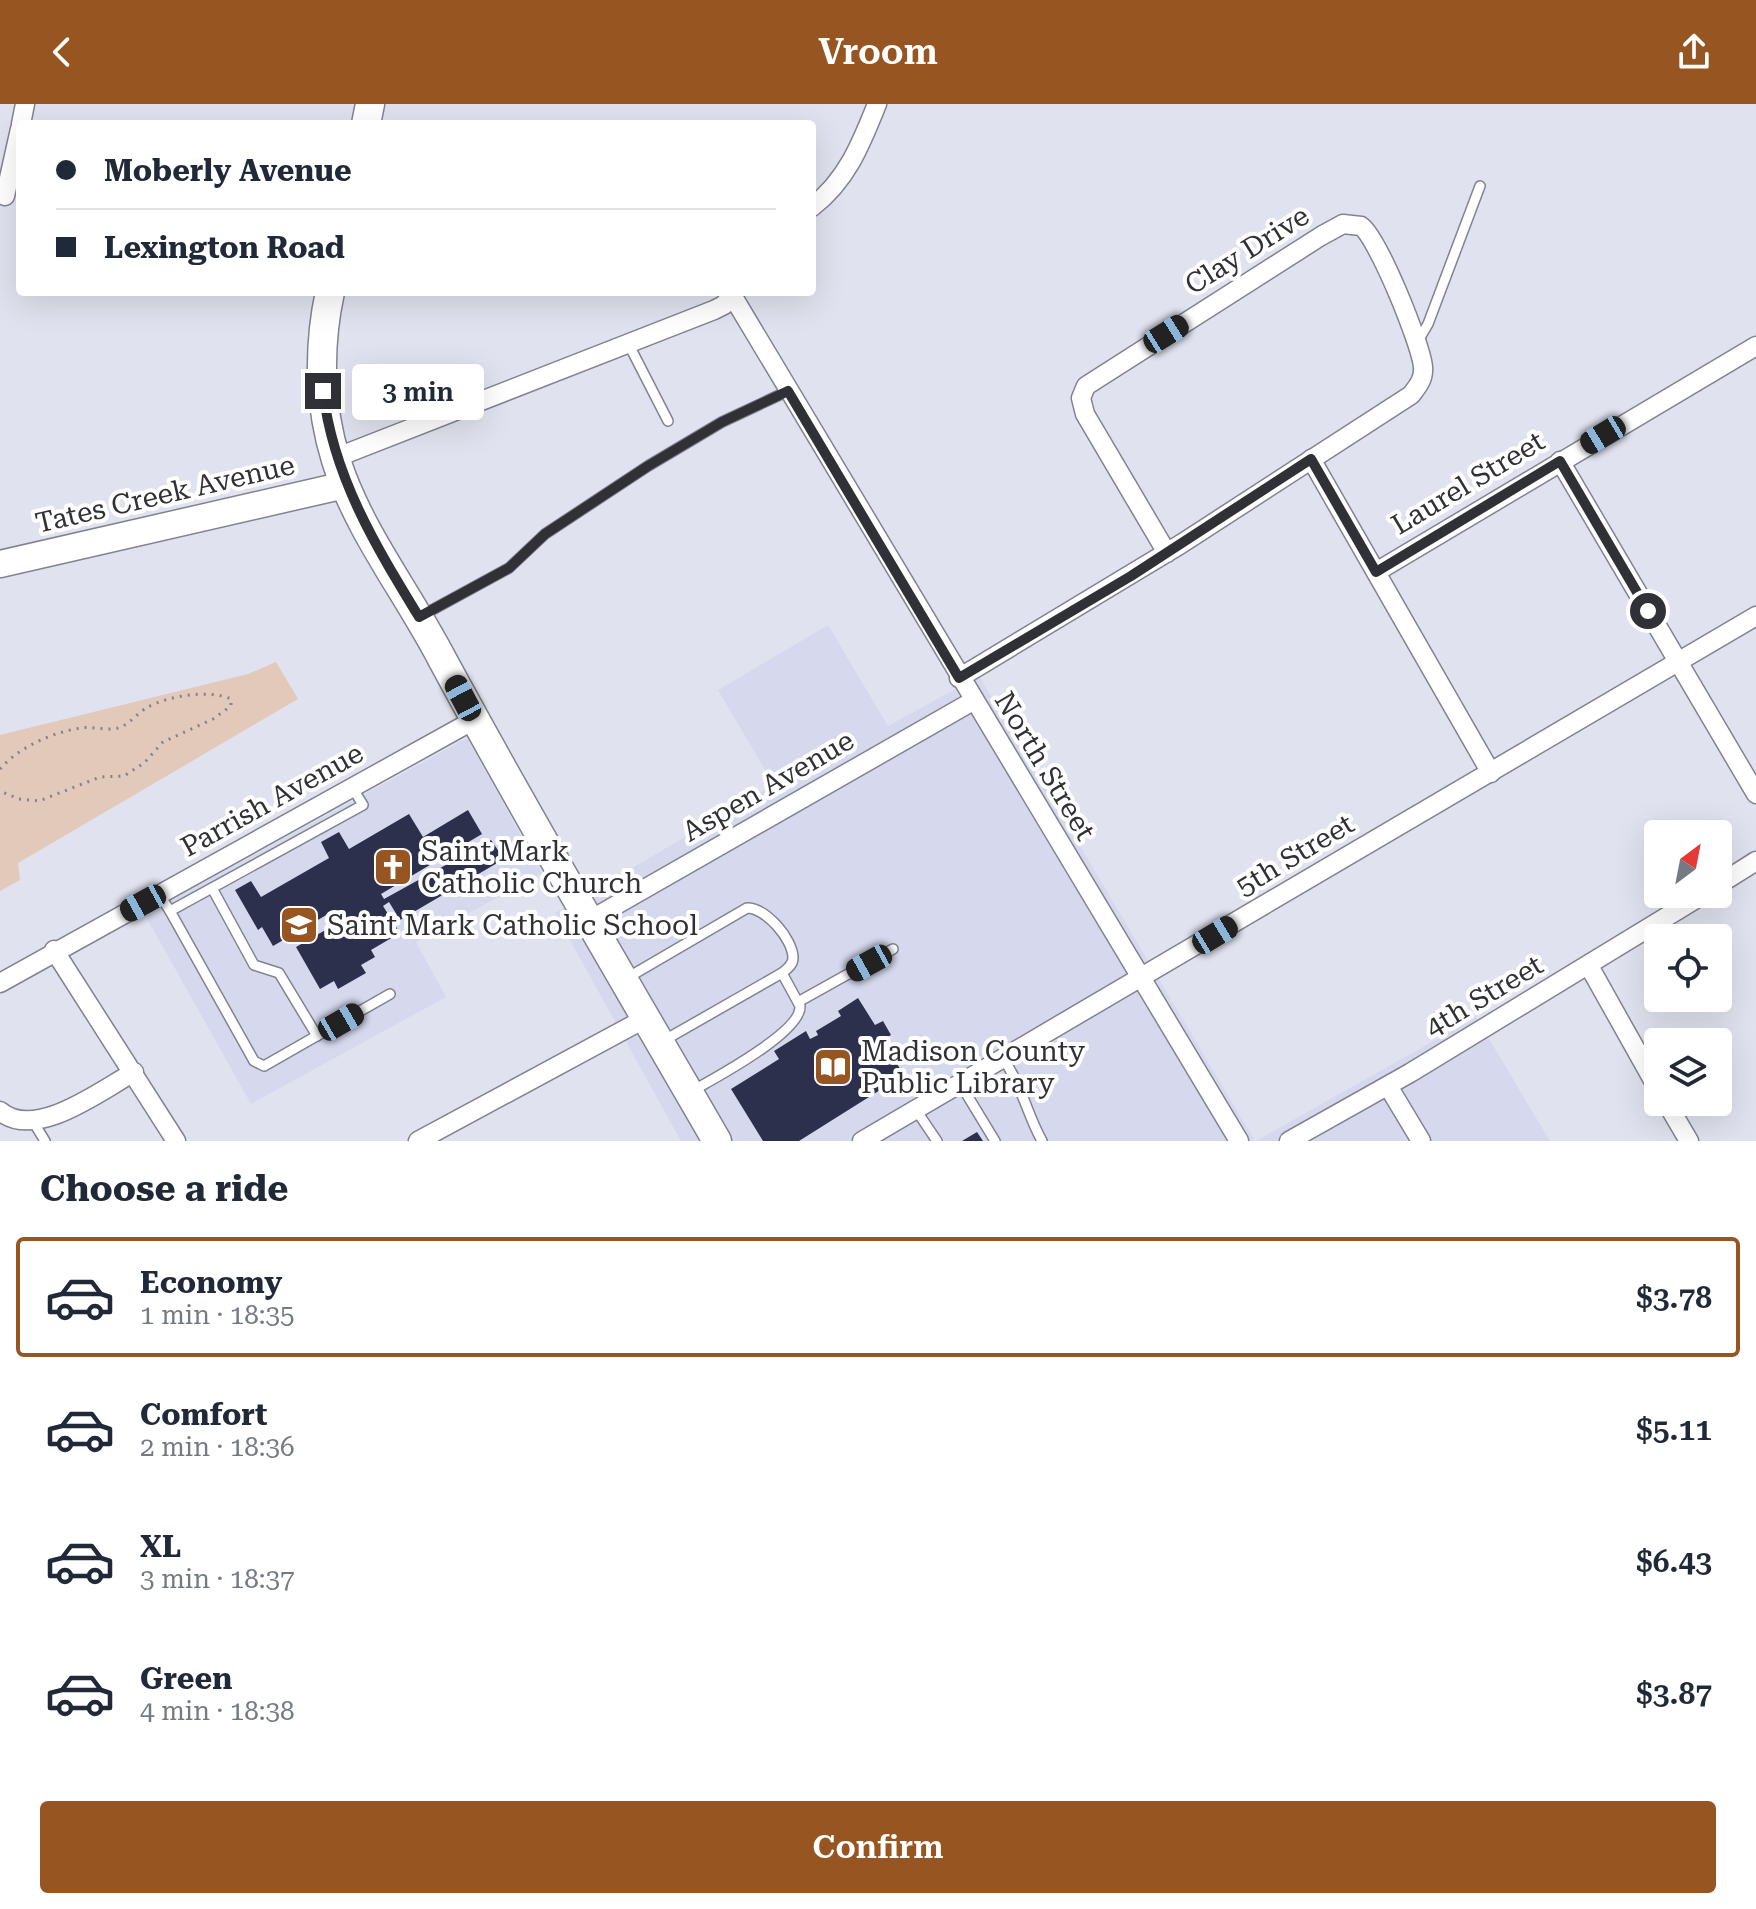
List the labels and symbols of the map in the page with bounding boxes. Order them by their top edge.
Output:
street label: Clay Drive [1179,199,1315,301]
car [1139,311,1193,357]
callout: 3 min [351,363,483,419]
route end [305,373,341,409]
car [1576,412,1630,458]
street label: Laurel Street [1386,424,1550,542]
street label: Tates Creek Avenue [32,448,298,540]
route start [1630,593,1666,629]
car [441,671,485,725]
street label: North Street [988,686,1102,846]
street label: Aspen Avenue [677,724,859,848]
street label: Parrish Avenue [175,736,369,864]
street label: 5th Street [1230,807,1360,903]
north arrow [1644,820,1732,908]
place label: Saint Mark Catholic Church [421,835,642,900]
church icon: Saint Mark Catholic Church [372,846,414,888]
car [116,881,170,925]
school or university icon: Saint Mark Catholic School [278,904,320,946]
place label: Saint Mark Catholic School [327,909,698,942]
car [1188,912,1242,958]
car [842,941,896,985]
street label: 4th Street [1419,948,1549,1044]
car [314,1000,368,1044]
place label: Madison County Public Library [861,1035,1085,1100]
library icon: Madison County Public Library [812,1046,854,1088]

